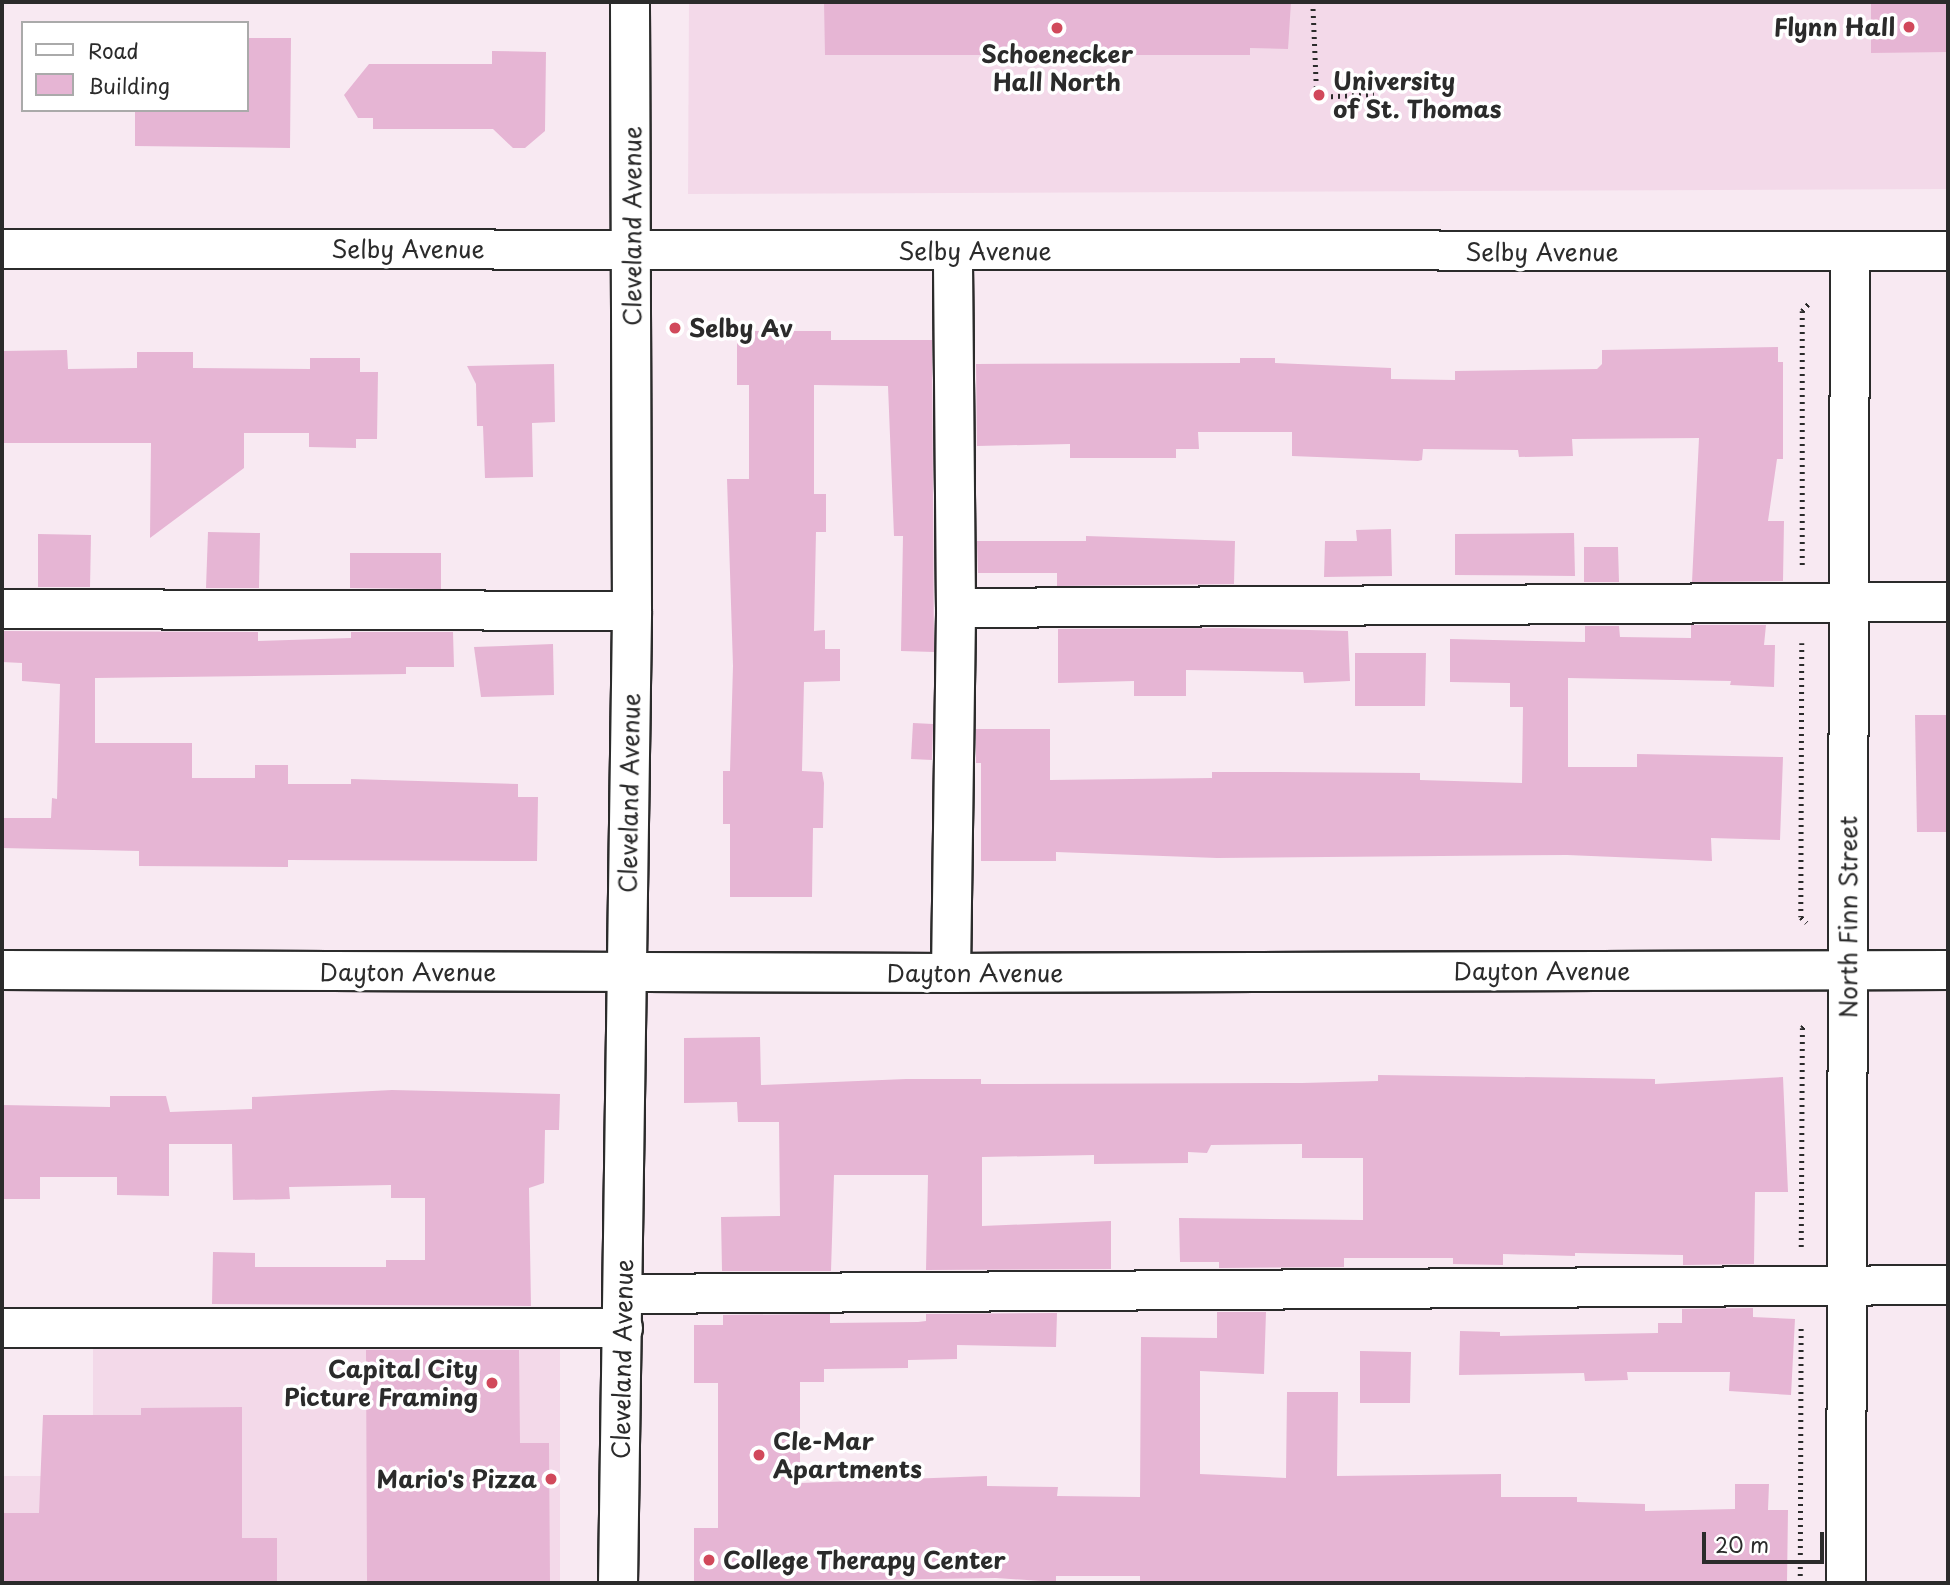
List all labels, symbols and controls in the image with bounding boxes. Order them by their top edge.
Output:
place label: Flynn Hall [1774,13,1895,41]
marker: Flynn Hall [1901,19,1917,35]
marker: Schoenecker Hall North [1049,20,1065,36]
legend [21,21,248,112]
text: Road [88,34,139,66]
place label: Schoenecker Hall North [981,40,1133,96]
place label: University of St. Thomas [1333,67,1501,123]
text: Building [88,69,170,101]
marker: University of St. Thomas [1311,87,1327,103]
street label: Cleveland Avenue [618,126,646,326]
street label: Selby Avenue [331,235,485,263]
street label: Selby Avenue [898,237,1052,265]
street label: Selby Avenue [1465,238,1619,266]
place label: Selby Av [689,314,794,342]
marker: Selby Av [667,320,683,336]
street label: Cleveland Avenue [613,692,645,894]
street label: North Finn Street [1834,815,1862,1019]
street label: Dayton Avenue [1455,957,1629,985]
street label: Dayton Avenue [321,958,495,986]
street label: Dayton Avenue [888,959,1062,987]
street label: Cleveland Avenue [606,1258,638,1460]
place label: Capital City Picture Framing [283,1355,478,1411]
marker: Capital City Picture Framing [484,1375,500,1391]
place label: Cle-Mar Apartments [773,1427,922,1483]
marker: Cle-Mar Apartments [751,1447,767,1463]
place label: Mario's Pizza [377,1465,537,1493]
marker: Mario's Pizza [543,1471,559,1487]
scale bar [1705,1518,1828,1562]
text: 20 m [1715,1528,1769,1560]
place label: College Therapy Center [723,1546,1007,1574]
marker: College Therapy Center [701,1552,717,1568]

